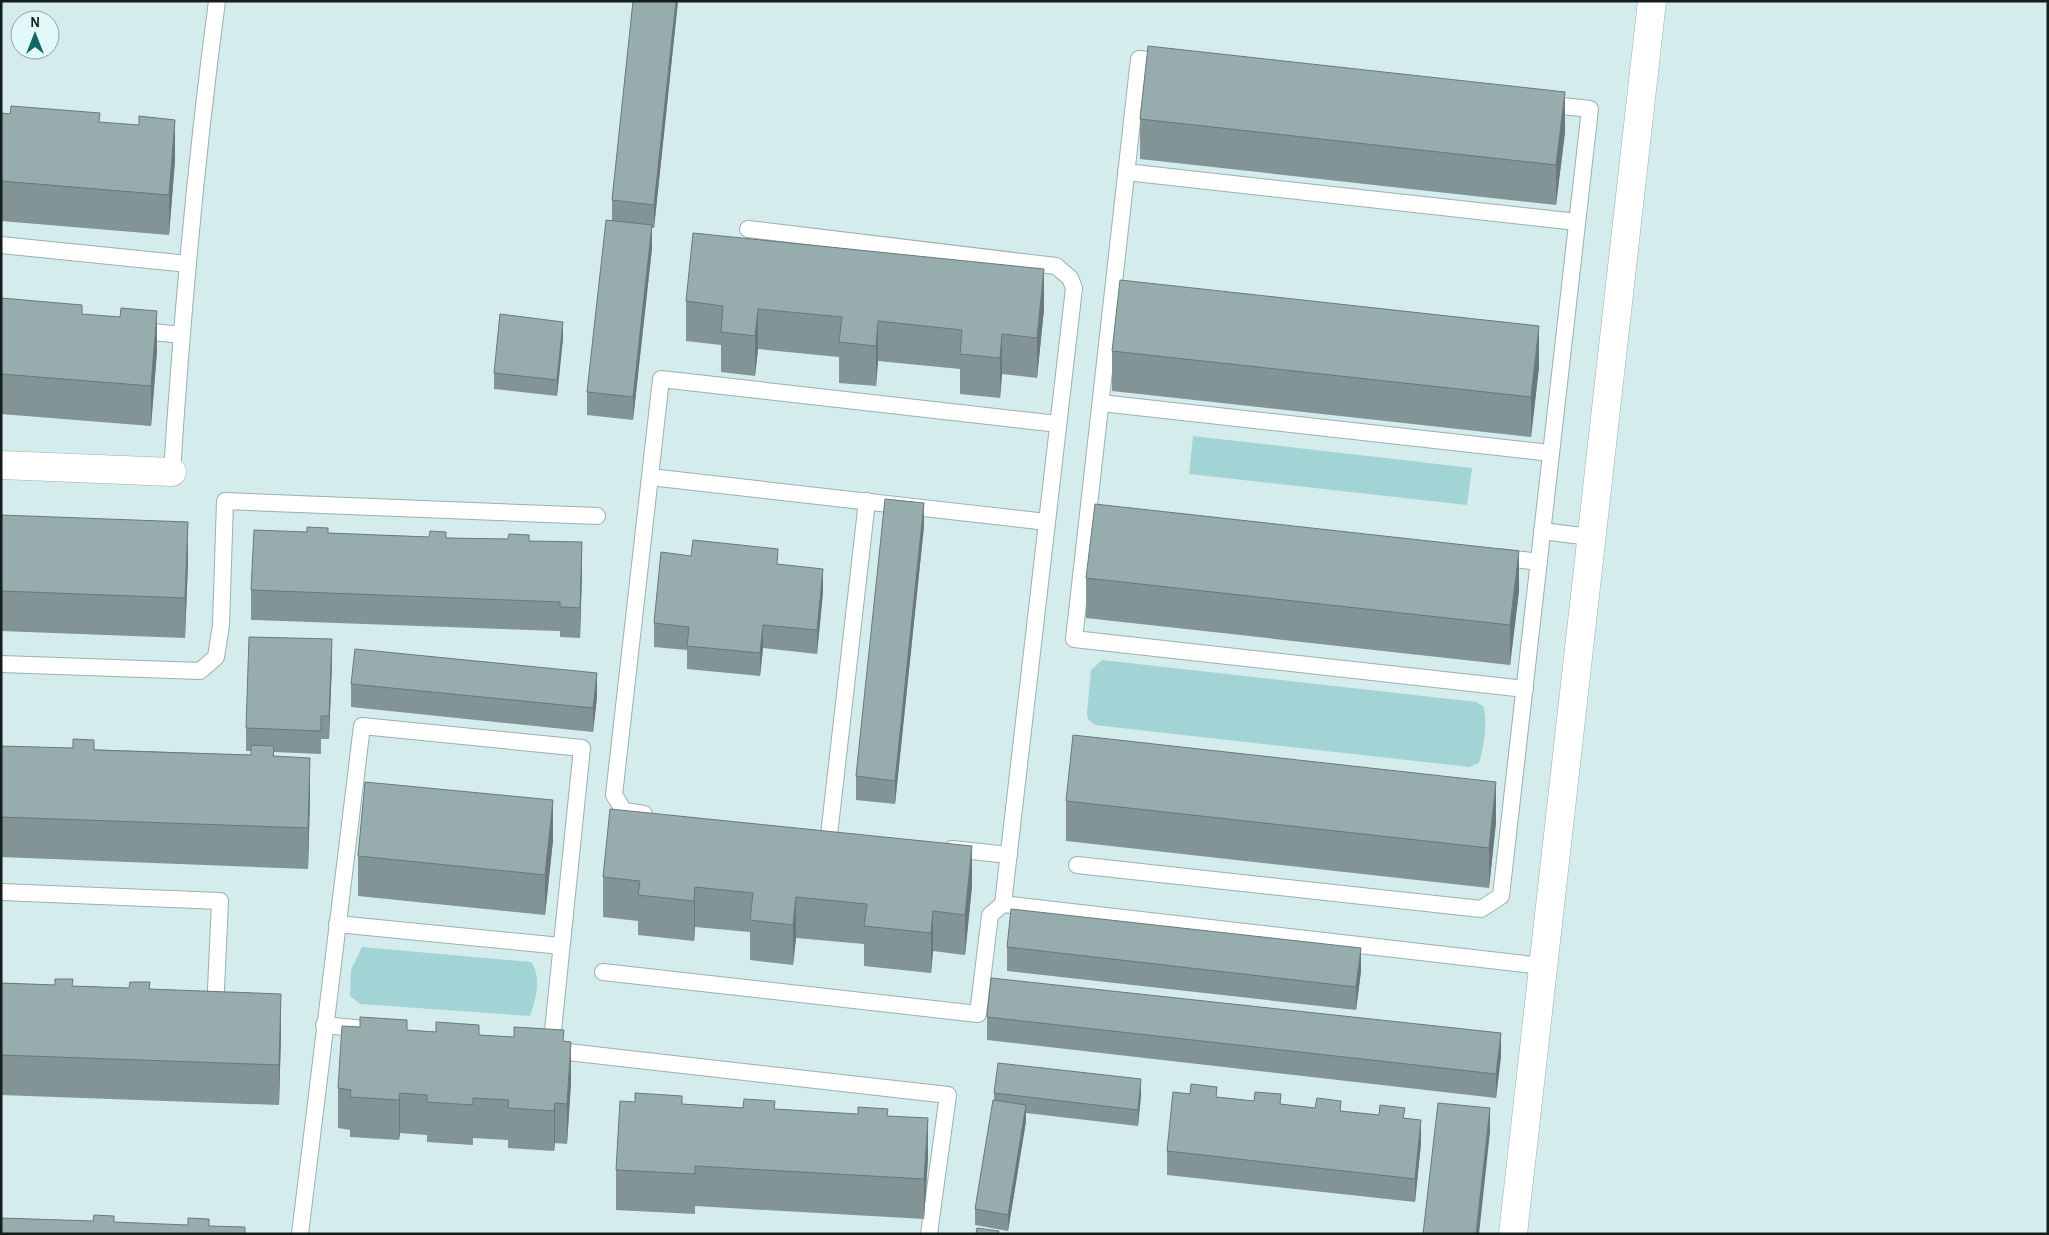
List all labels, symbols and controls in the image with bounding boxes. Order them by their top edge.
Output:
north arrow [10,10,60,60]
text: N [30,16,40,30]

